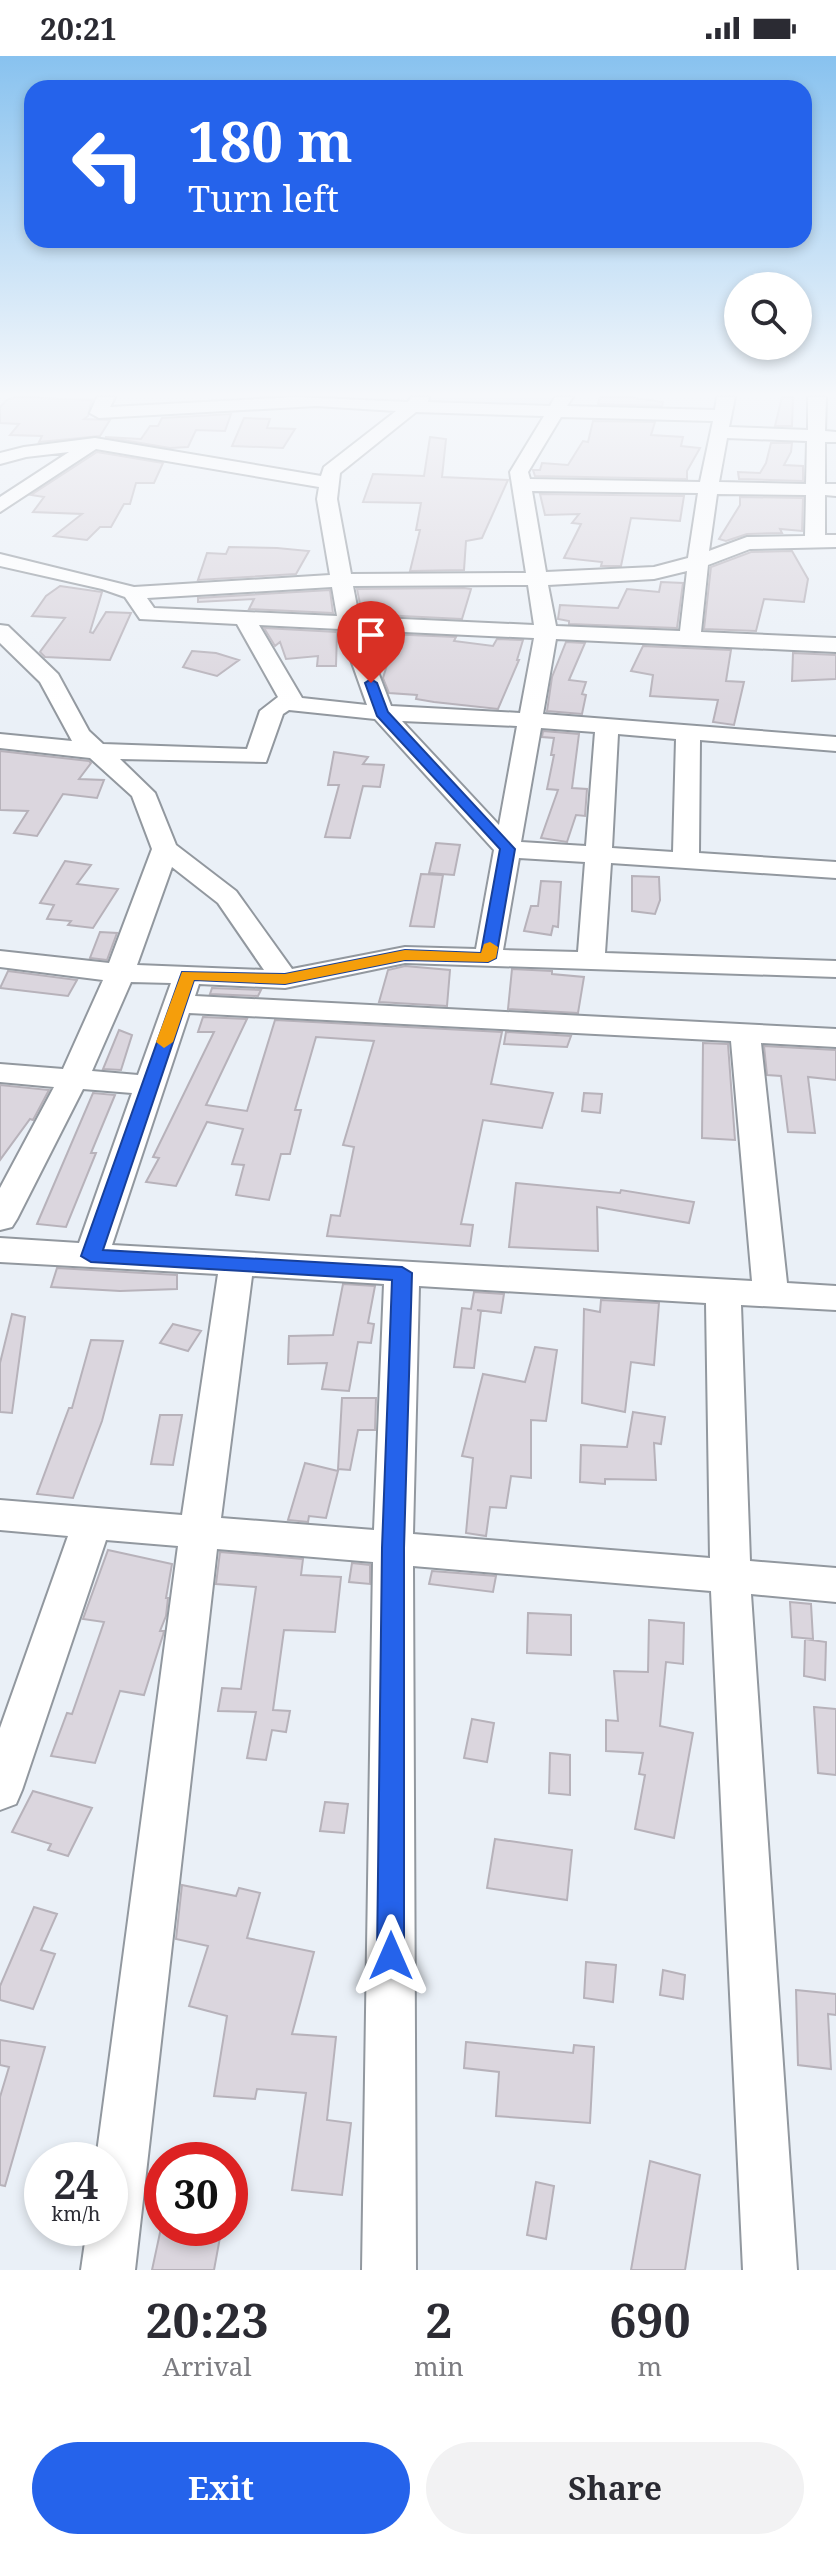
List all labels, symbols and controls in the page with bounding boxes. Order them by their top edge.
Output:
text: 20:21 [40,8,117,49]
text: 180 m [188,102,353,178]
icon: left [56,112,160,216]
text: Turn left [188,174,339,223]
map controls [724,272,812,360]
button: search [724,272,812,360]
pin [337,601,405,683]
icon: arrive [349,613,393,657]
position arrow [349,1914,433,1998]
speed limit sign: 30 [144,2142,248,2246]
text: 24 [53,2156,99,2211]
text: km/h [51,2200,101,2227]
text: 20:23 [145,2287,269,2352]
text: 2 [425,2287,452,2352]
text: 690 [609,2287,691,2352]
text: Arrival [163,2348,251,2384]
text: min [414,2348,464,2384]
text: m [638,2348,662,2384]
button: Exit [32,2442,410,2534]
button: Share [426,2442,804,2534]

